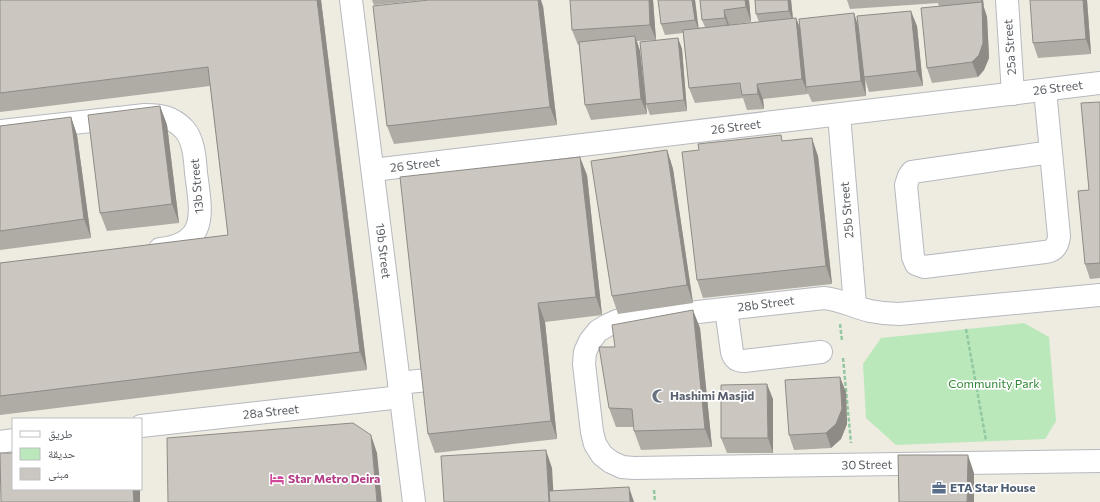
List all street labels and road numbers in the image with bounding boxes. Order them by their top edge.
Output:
street label: 25a Street [1000,19,1018,76]
street label: 26 Street [1032,77,1084,97]
street label: 26 Street [710,116,762,136]
street label: 26 Street [389,154,441,174]
street label: 13b Street [187,158,205,214]
street label: 25b Street [837,181,855,239]
street label: 19b Street [374,222,394,279]
street label: 28b Street [737,293,795,313]
street label: 28a Street [242,401,300,421]
street label: 30 Street [841,457,893,471]

